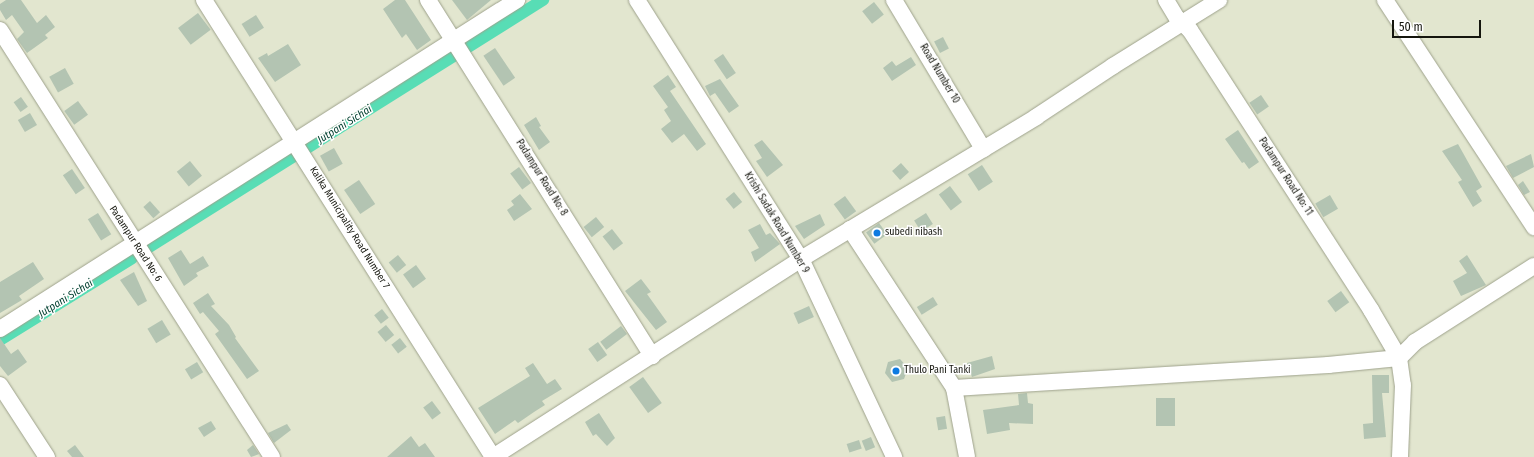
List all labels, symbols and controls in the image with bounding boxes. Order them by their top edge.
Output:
scale bar [1394,12,1483,38]
text: 50 m [1399,20,1423,34]
street label: Road Number 10 [917,42,961,106]
water label: Jutpani Sichai [315,103,375,147]
street label: Padampur Road No: 11 [1255,136,1315,218]
street label: Padampur Road No: 8 [513,138,569,218]
street label: Kalika Municipality Road Number 7 [306,165,392,291]
street label: Krishi Sadak Road Number 9 [741,170,811,276]
street label: Padampur Road No: 6 [106,204,164,284]
place label: subedi nibash [885,227,942,239]
marker: subedi nibash [872,228,882,238]
water label: Jutpani Sichai [36,277,96,321]
place label: Thulo Pani Tanki [904,365,971,377]
marker: Thulo Pani Tanki [891,366,901,376]

